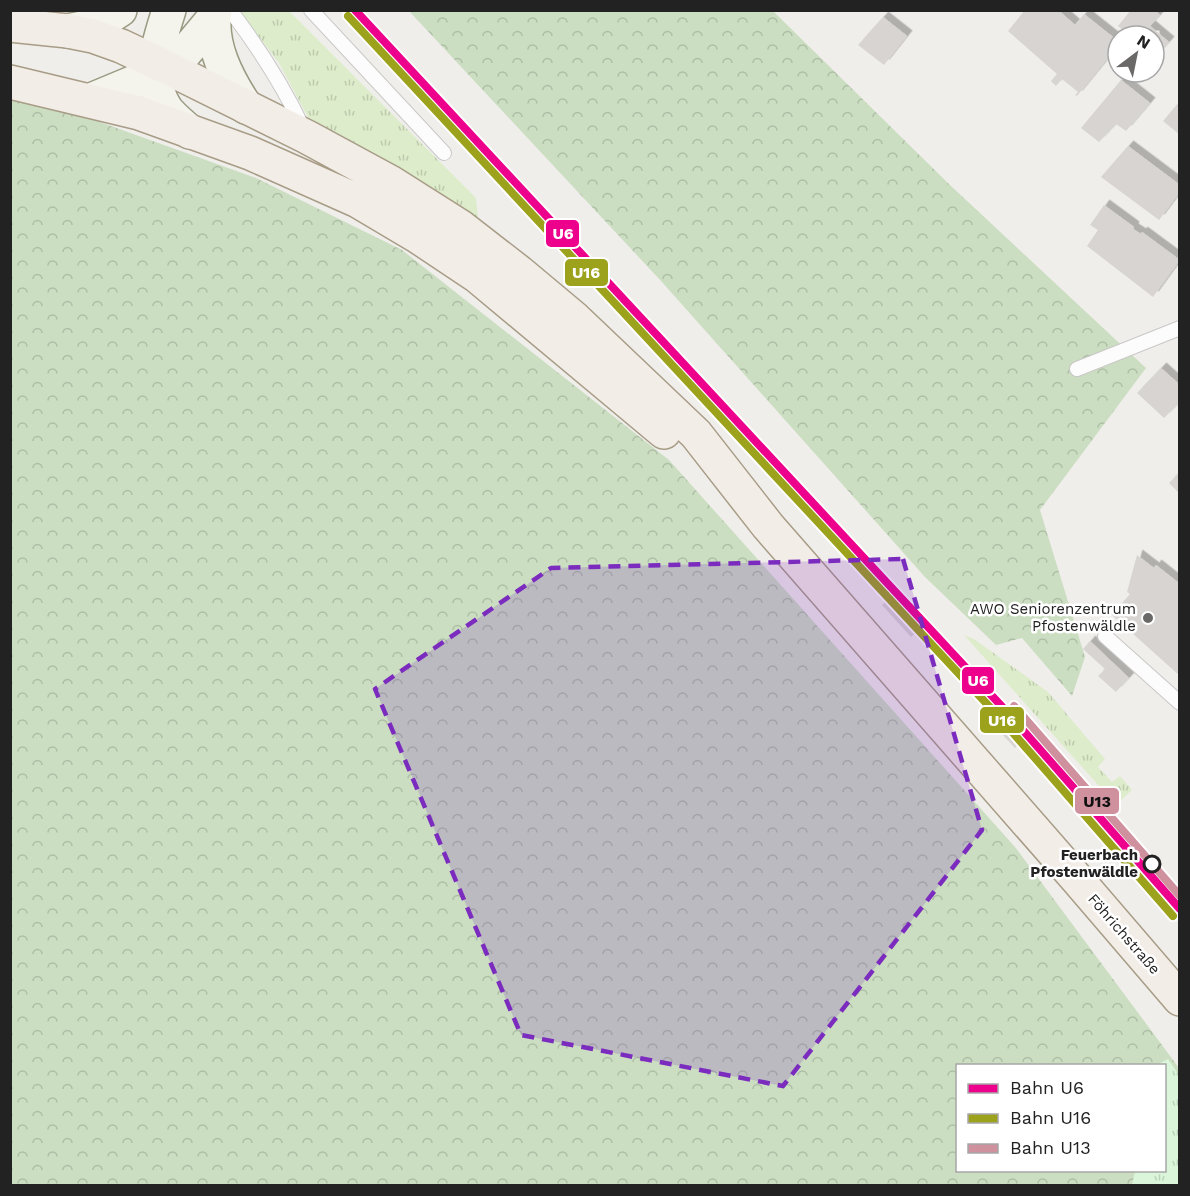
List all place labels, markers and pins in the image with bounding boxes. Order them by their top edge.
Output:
place label: AWO Seniorenzentrum Pfostenwäldle [970,600,1136,635]
marker: AWO Seniorenzentrum Pfostenwäldle [1141,611,1155,625]
place label: Feuerbach Pfostenwäldle [1030,846,1138,881]
marker: Feuerbach Pfostenwäldle [1143,855,1161,873]

